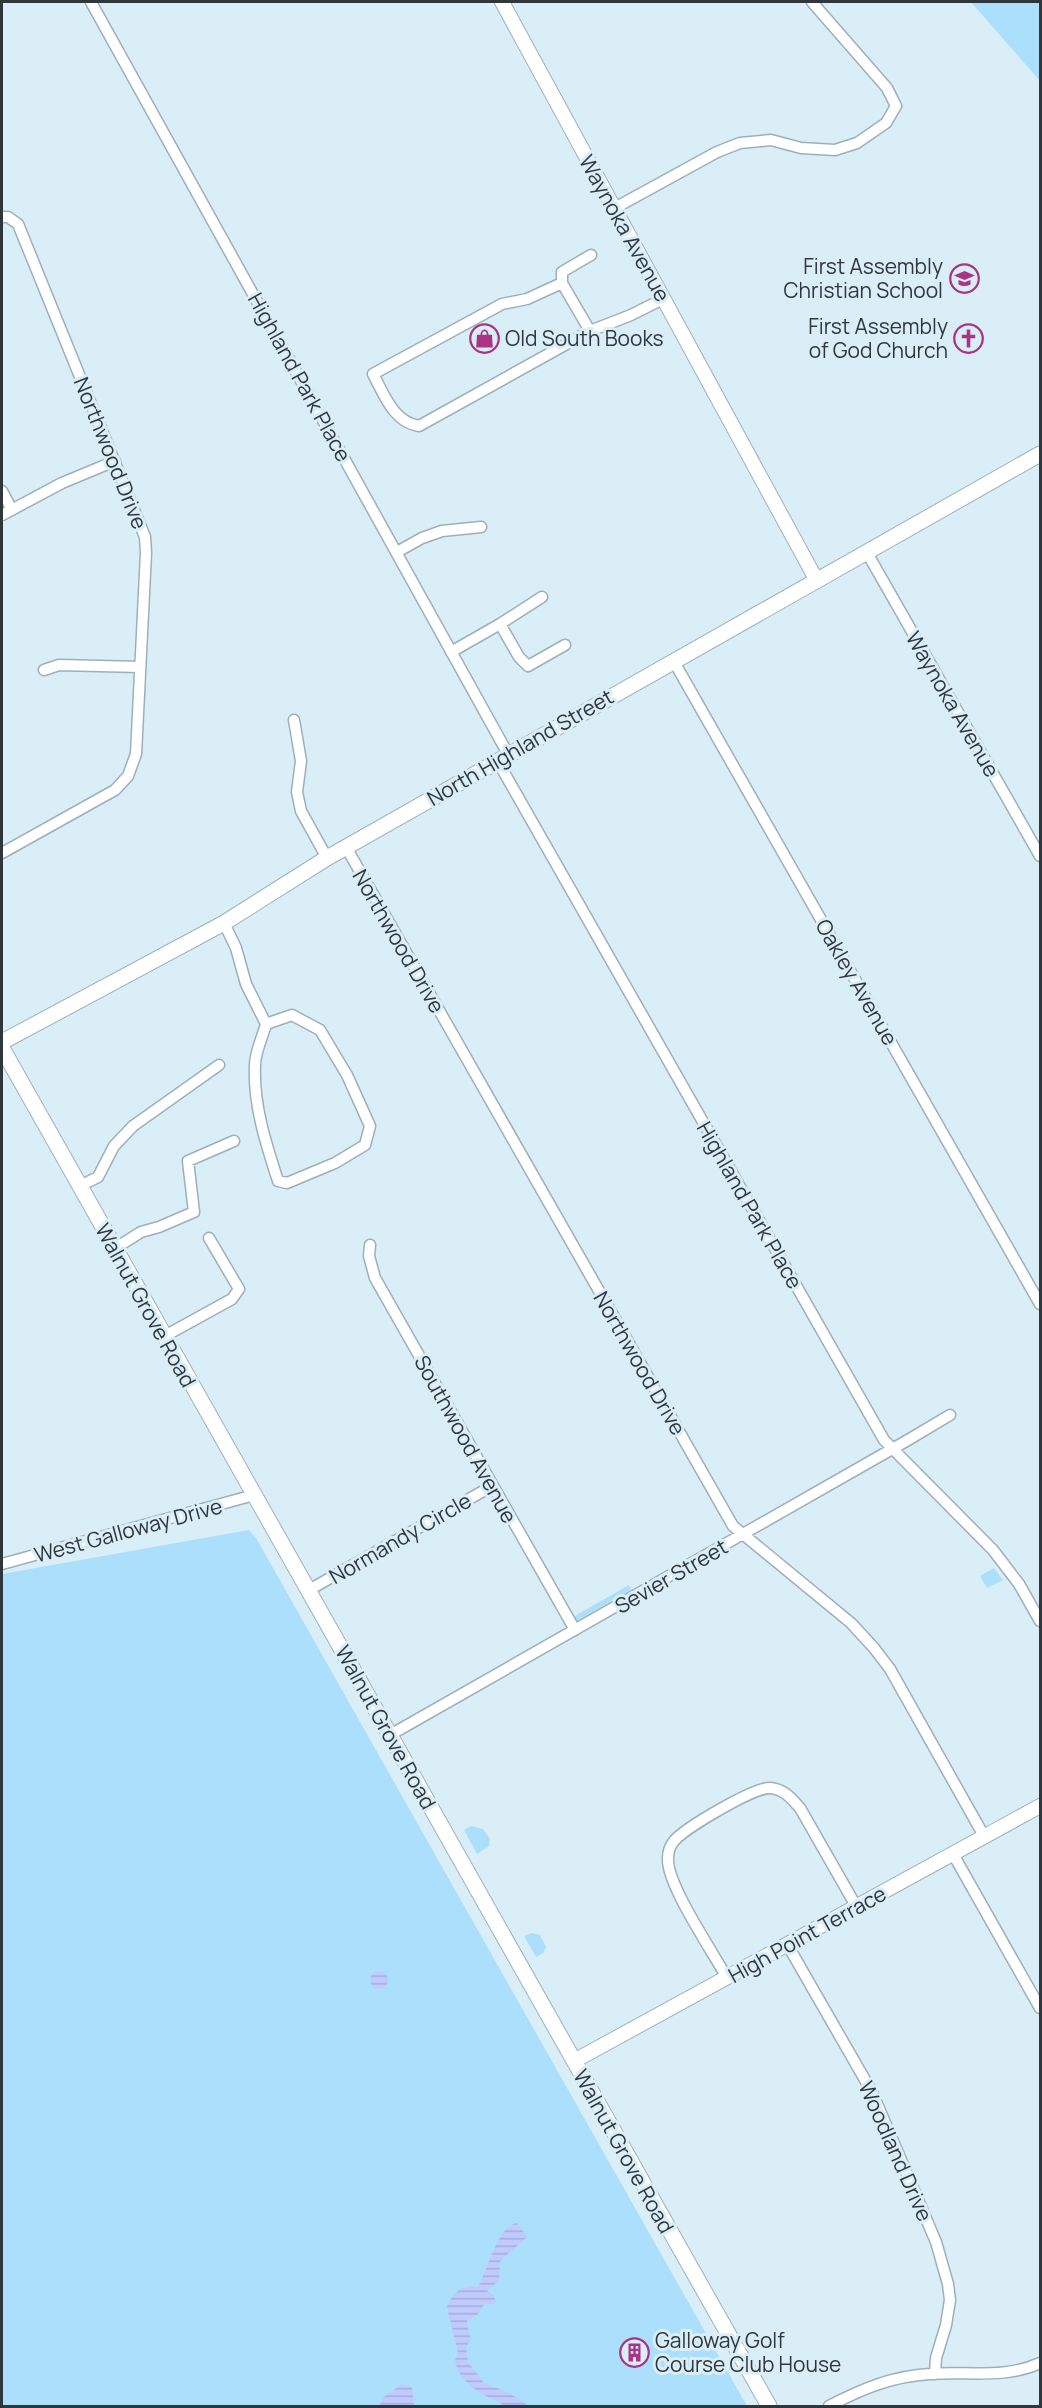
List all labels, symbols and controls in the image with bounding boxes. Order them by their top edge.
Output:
street label: Waynoka Avenue [573,150,677,306]
place label: First Assembly Christian School [784,252,943,304]
school or university icon: First Assembly Christian School [948,262,980,294]
street label: Highland Park Place [242,288,358,466]
place label: First Assembly of God Church [808,312,948,364]
shop icon: Old South Books [468,322,500,354]
church icon: First Assembly of God Church [953,322,985,354]
place label: Old South Books [505,324,664,352]
street label: Northwood Drive [68,373,154,533]
street label: Waynoka Avenue [900,626,1006,782]
street label: North Highland Street [422,682,618,812]
street label: Northwood Drive [346,864,452,1018]
street label: Oakley Avenue [810,914,904,1050]
street label: Highland Park Place [691,1116,809,1294]
street label: Walnut Grove Road [89,1218,203,1392]
street label: Northwood Drive [587,1286,693,1440]
street label: Southwood Avenue [408,1350,524,1528]
street label: Normandy Circle [324,1486,476,1590]
street label: West Galloway Drive [31,1491,225,1569]
street label: Sevier Street [609,1532,733,1620]
street label: Walnut Grove Road [329,1640,443,1814]
street label: High Point Terrace [723,1879,891,1989]
street label: Walnut Grove Road [567,2064,681,2238]
street label: Woodland Drive [853,2077,939,2225]
place label: Galloway Golf Course Club House [655,2326,841,2378]
building icon: Galloway Golf Course Club House [618,2336,650,2368]

